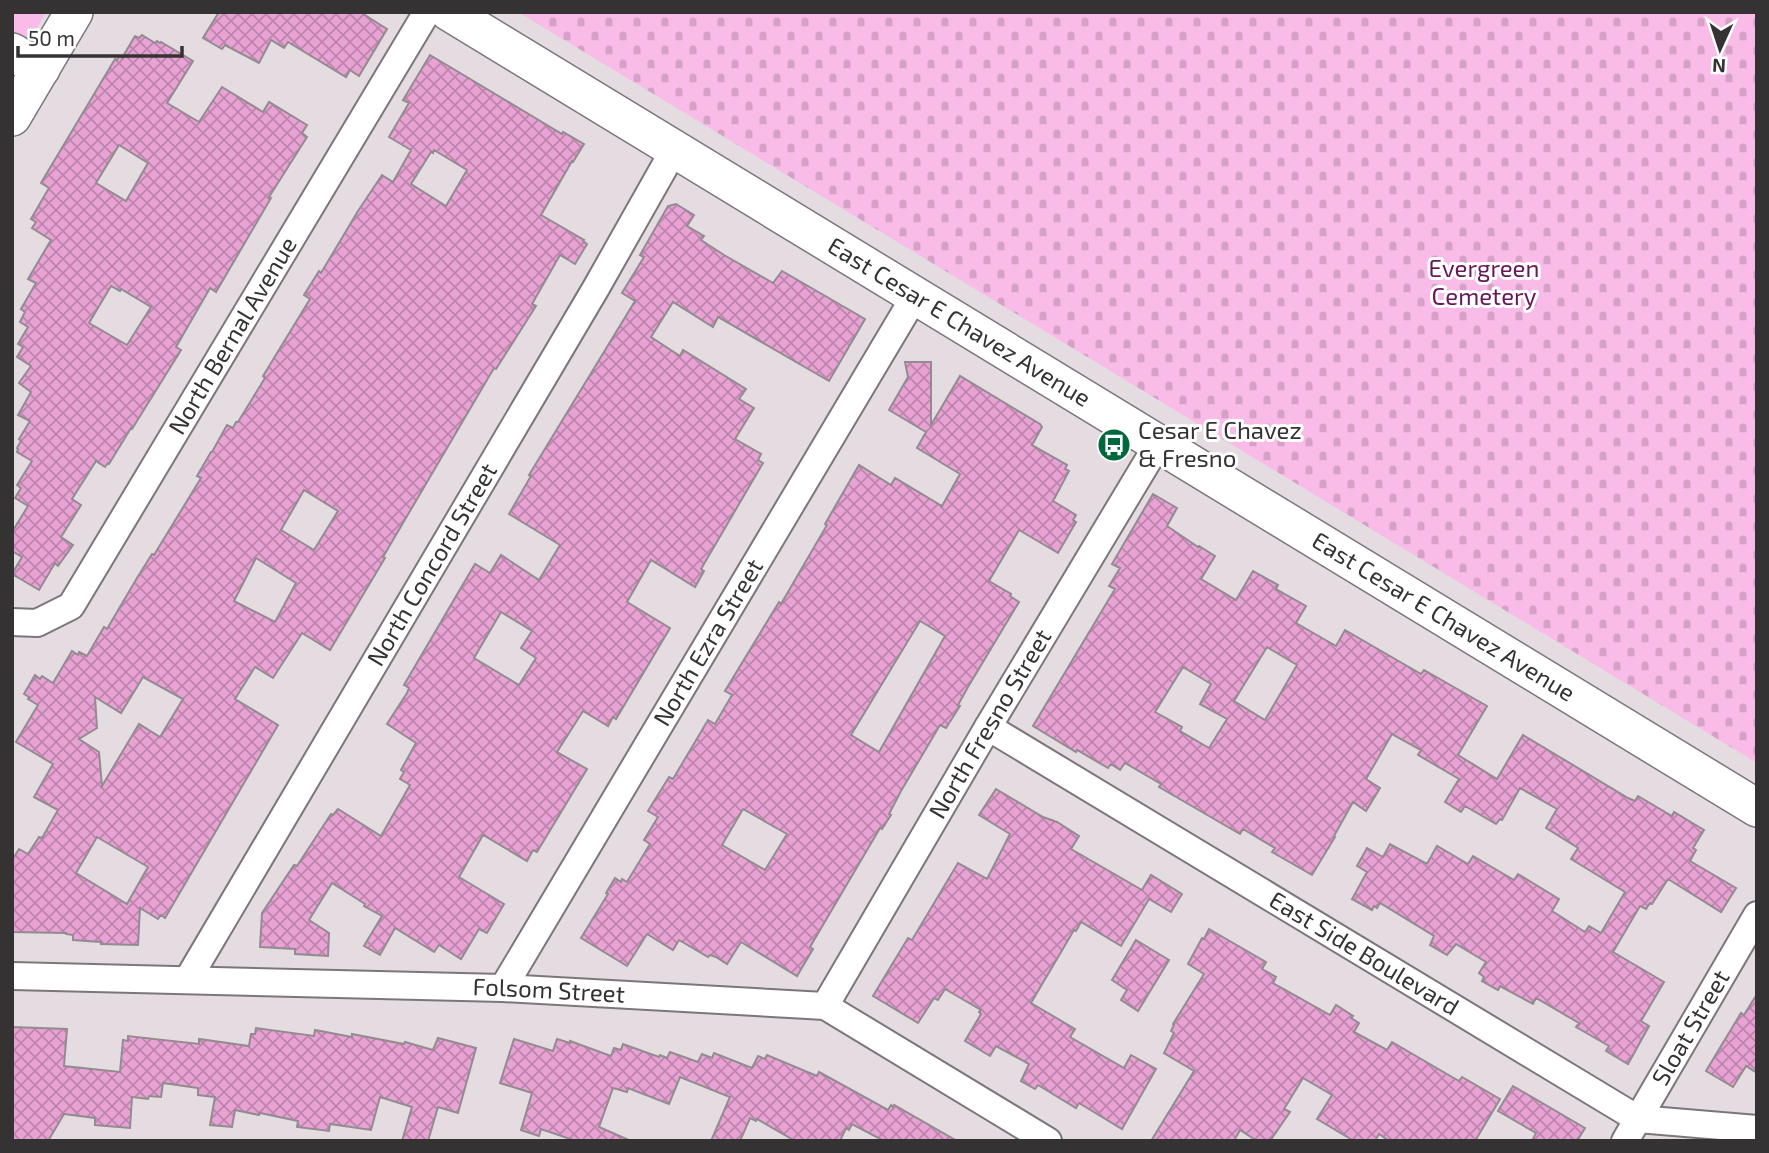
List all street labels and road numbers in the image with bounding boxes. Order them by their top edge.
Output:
street label: East Cesar E Chavez Avenue [823,230,1096,412]
street label: North Bernal Avenue [161,231,302,439]
street label: North Concord Street [360,457,502,671]
street label: East Cesar E Chavez Avenue [1307,525,1581,707]
street label: North Ezra Street [646,553,768,731]
street label: North Fresno Street [922,623,1057,823]
street label: East Side Boulevard [1265,884,1465,1021]
street label: Sloat Street [1645,964,1735,1090]
street label: Folsom Street [472,971,626,1008]

